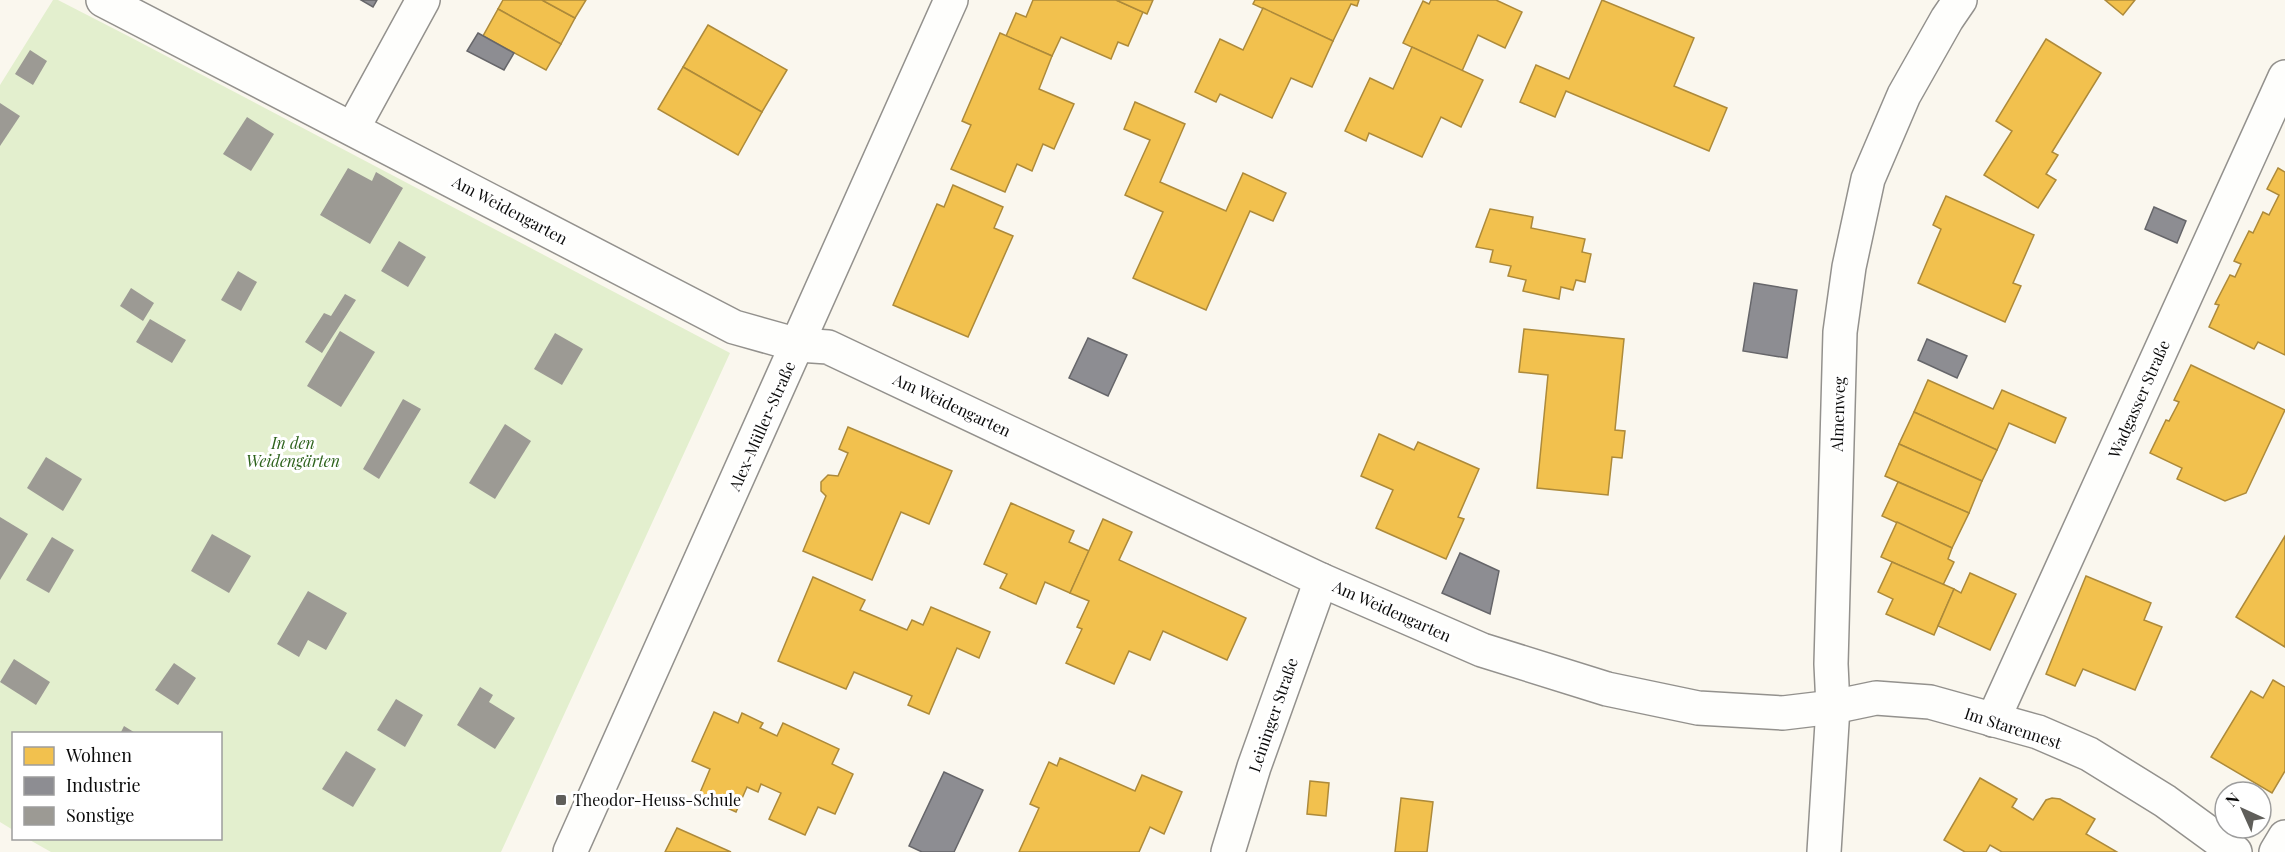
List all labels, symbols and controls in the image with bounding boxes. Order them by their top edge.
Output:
street label: Am Weidengarten [448,170,572,249]
street label: Wadgasser Straße [2103,336,2174,462]
street label: Alex-Müller-Straße [723,358,800,495]
street label: Am Weidengarten [889,368,1015,441]
street label: Almenweg [1826,376,1849,453]
park label: In den Weidengärten [246,432,340,471]
street label: Am Weidengarten [1329,575,1455,646]
street label: Leininger Straße [1243,655,1302,775]
street label: Im Starennest [1962,702,2065,753]
legend [12,732,222,840]
text: Wohnen [65,743,132,767]
text: Industrie [66,773,141,797]
north arrow [2213,780,2273,840]
text: N [2221,787,2244,811]
place label: Theodor-Heuss-Schule [573,789,741,810]
marker: Theodor-Heuss-Schule [554,793,568,807]
text: Sonstige [66,803,134,827]

